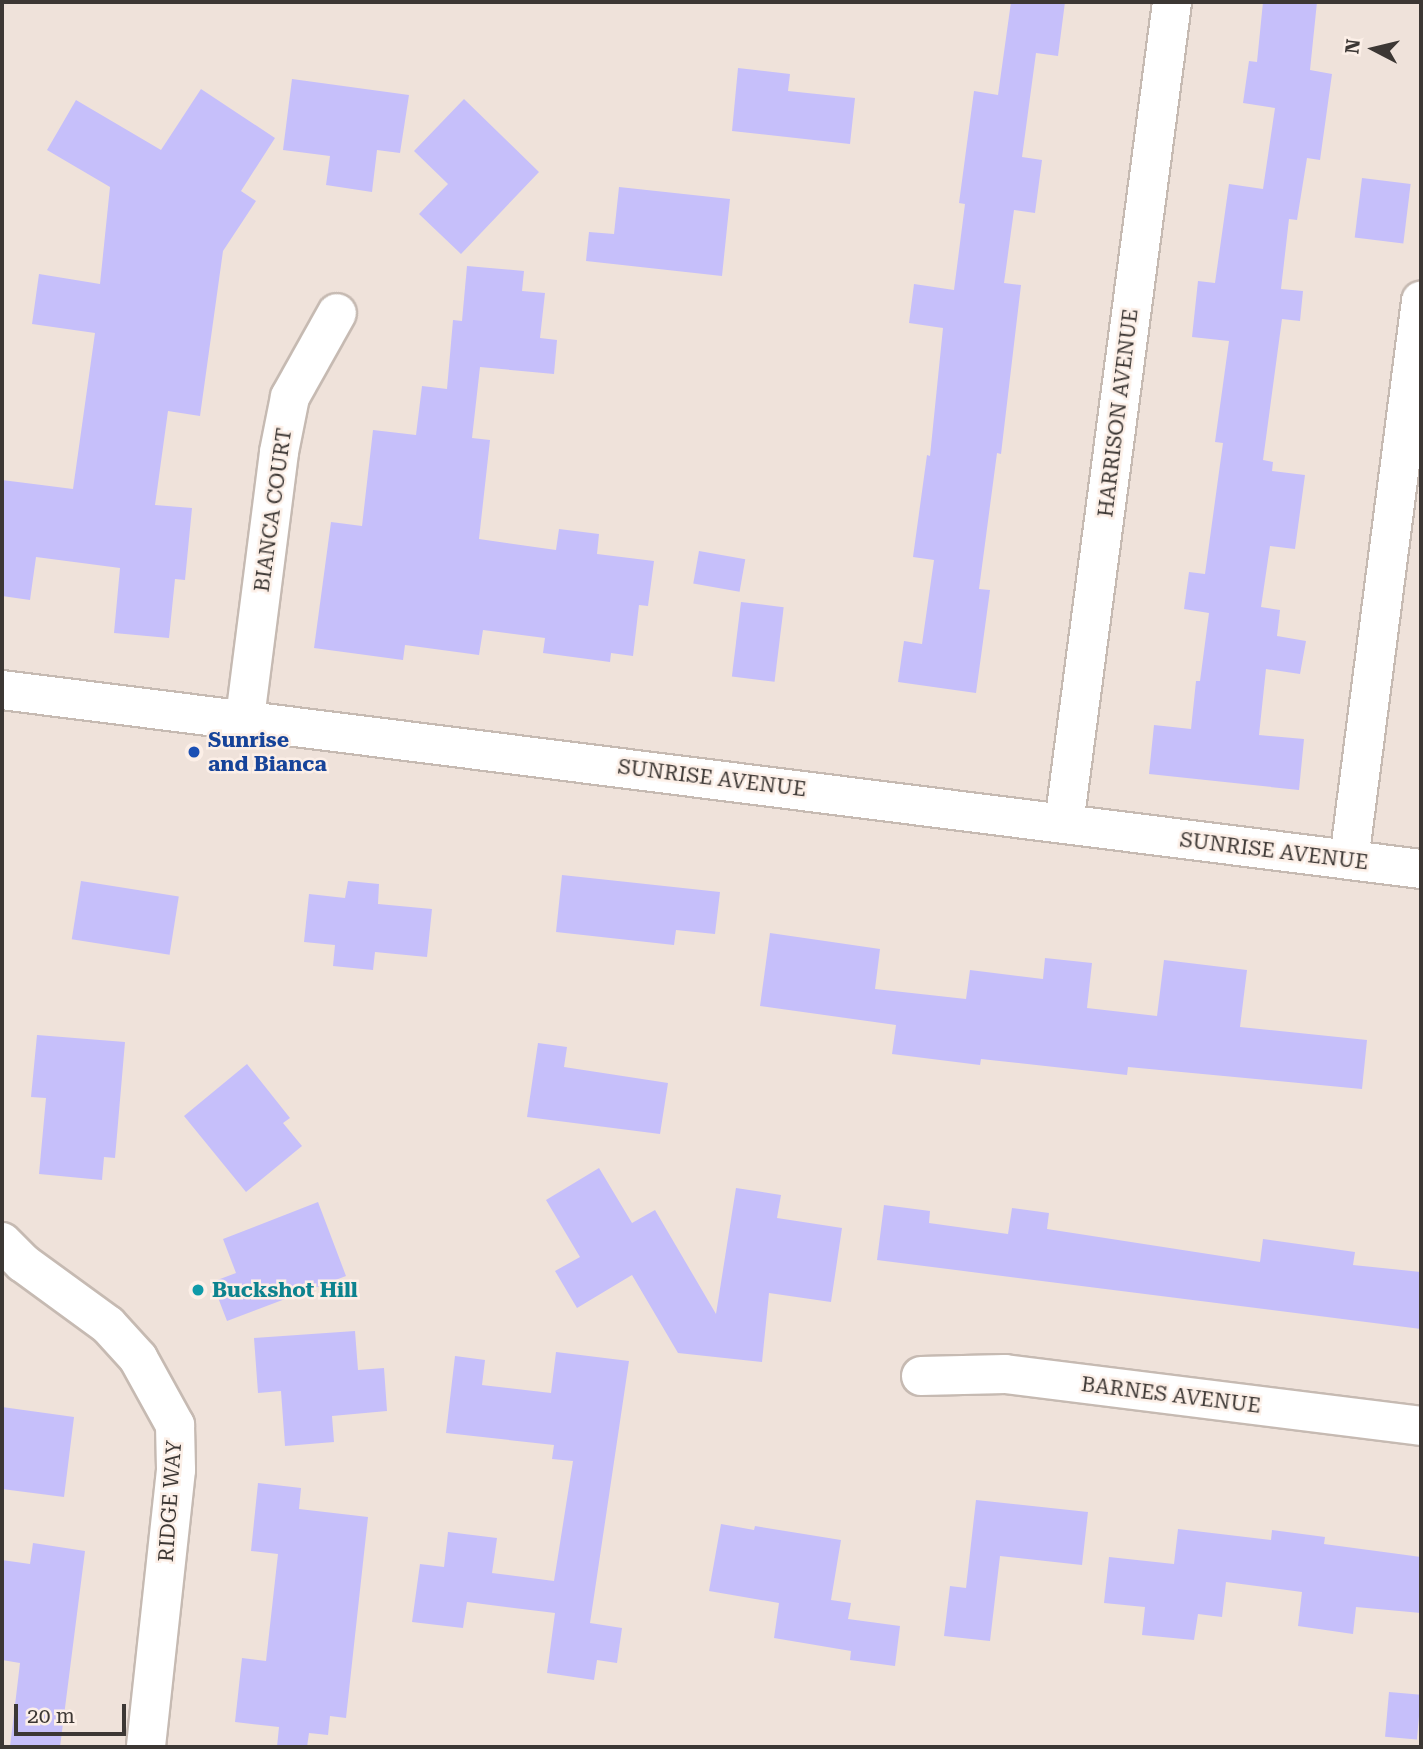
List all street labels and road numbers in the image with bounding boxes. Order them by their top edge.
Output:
street label: HARRISON AVENUE [1093,307,1143,519]
street label: BIANCA COURT [249,426,297,594]
street label: SUNRISE AVENUE [616,754,808,802]
street label: SUNRISE AVENUE [1178,827,1370,875]
street label: BARNES AVENUE [1080,1371,1262,1419]
street label: RIDGE WAY [153,1439,187,1563]

